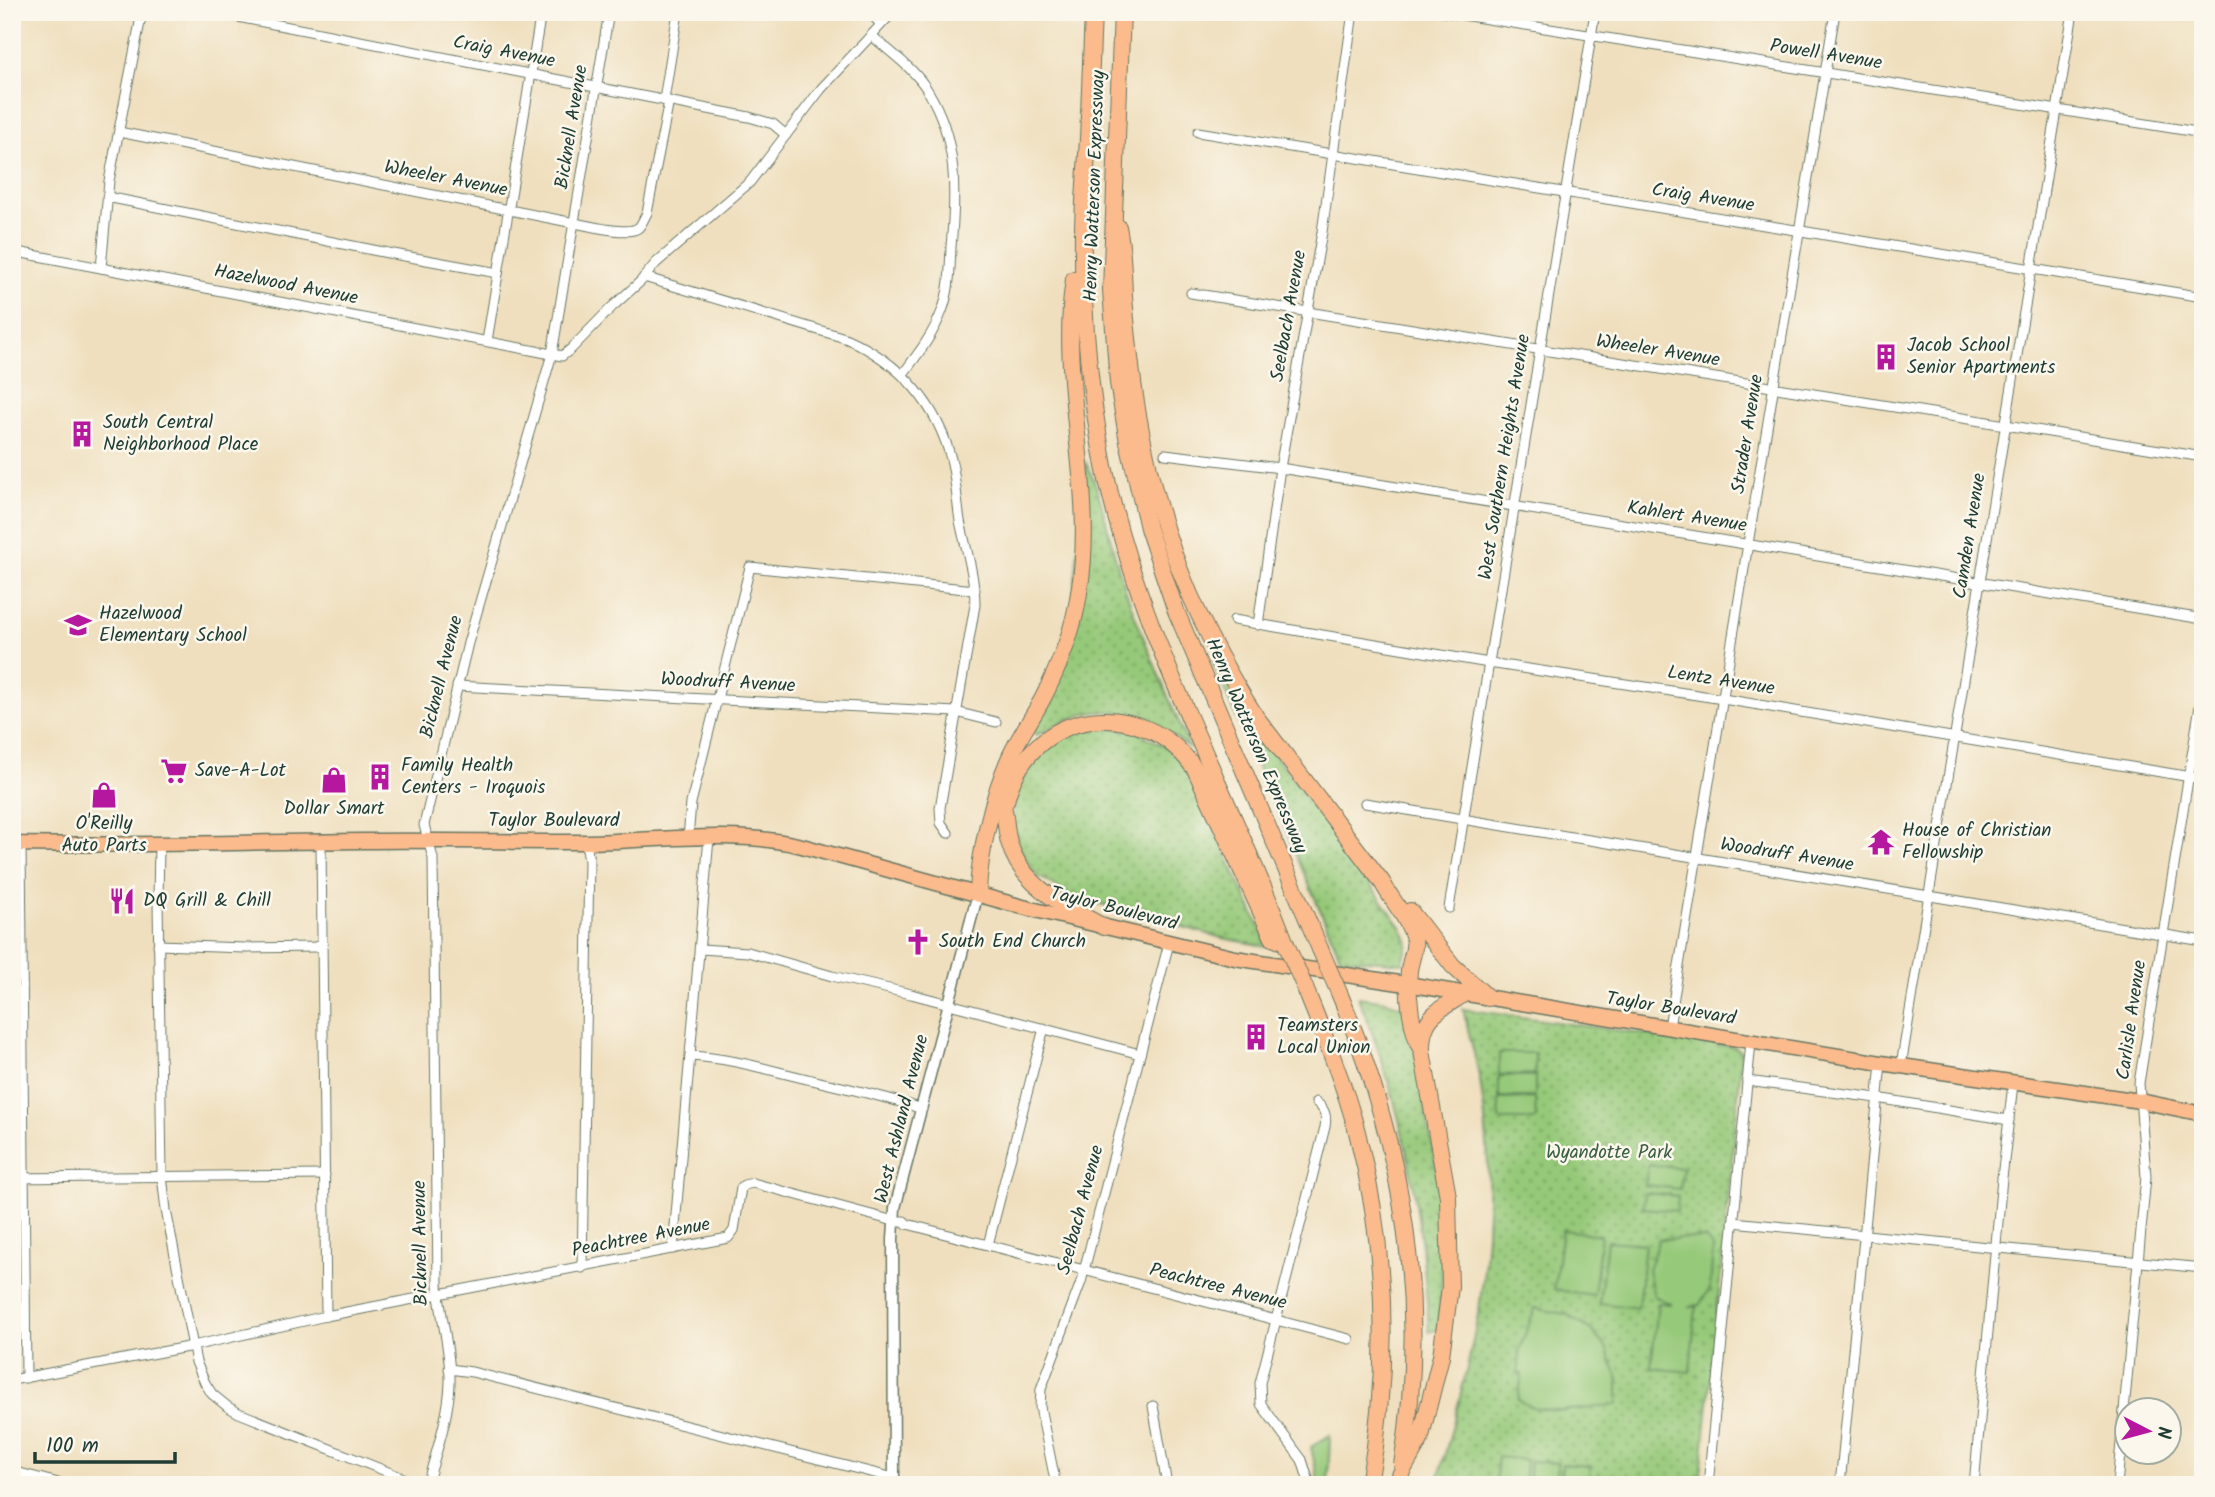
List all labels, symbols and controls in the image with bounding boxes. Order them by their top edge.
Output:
street label: Craig Avenue [450,27,558,77]
street label: Powell Avenue [1768,31,1885,79]
street label: Bicknell Avenue [547,62,597,191]
street label: Henry Watterson Expressway [1076,68,1114,302]
street label: Wheeler Avenue [382,152,511,206]
street label: Craig Avenue [1649,175,1757,221]
street label: Seelbach Avenue [1263,248,1315,384]
street label: Hazelwood Avenue [211,256,361,314]
street label: Wheeler Avenue [1594,326,1723,376]
place label: Jacob School Senior Apartments [1907,331,2055,383]
street label: West Southern Heights Avenue [1471,332,1539,582]
building icon: Jacob School Senior Apartments [1871,342,1901,372]
street label: Strader Avenue [1724,372,1772,496]
place label: South Central Neighborhood Place [103,408,259,460]
building icon: South Central Neighborhood Place [67,419,97,449]
street label: Camden Avenue [1945,470,1995,601]
street label: Kahlert Avenue [1625,493,1749,541]
place label: Hazelwood Elementary School [99,599,247,651]
school or university icon: Hazelwood Elementary School [63,610,93,640]
street label: Bicknell Avenue [412,612,472,742]
street label: Henry Watterson Expressway [1197,633,1316,860]
street label: Lentz Avenue [1665,658,1777,704]
street label: Woodruff Avenue [660,664,797,702]
place label: Family Health Centers - Iroquois [401,751,545,803]
supermarket icon: Save-A-Lot [159,756,189,786]
place label: Save-A-Lot [195,756,287,786]
building icon: Family Health Centers - Iroquois [365,762,395,792]
shop icon: Dollar Smart [319,765,349,795]
shop icon: O'Reilly Auto Parts [89,780,119,810]
place label: Dollar Smart [284,794,385,824]
street label: Taylor Boulevard [489,806,620,836]
place label: O'Reilly Auto Parts [61,809,147,861]
place label: House of Christian Fellowship [1902,816,2052,868]
temple icon: House of Christian Fellowship [1866,827,1896,857]
street label: Woodruff Avenue [1718,830,1856,880]
street label: Taylor Boulevard [1047,879,1182,940]
restaurant icon: DQ Grill & Chill [107,886,137,916]
place label: DQ Grill & Chill [143,886,271,916]
church icon: South End Church [903,927,933,957]
place label: South End Church [939,927,1086,957]
street label: Carlisle Avenue [2109,958,2155,1082]
street label: Taylor Boulevard [1604,984,1739,1034]
place label: Teamsters Local Union [1277,1011,1370,1063]
building icon: Teamsters Local Union [1241,1022,1271,1052]
street label: West Ashland Avenue [867,1031,938,1207]
park label: Wyandotte Park [1546,1138,1672,1168]
street label: Seelbach Avenue [1049,1141,1113,1278]
street label: Bicknell Avenue [405,1180,437,1306]
street label: Peachtree Avenue [569,1210,713,1266]
street label: Peachtree Avenue [1146,1255,1290,1319]
north arrow [2114,1396,2184,1466]
scale bar [35,1420,175,1464]
text: N [2147,1425,2178,1440]
text: 100 m [46,1430,99,1463]

